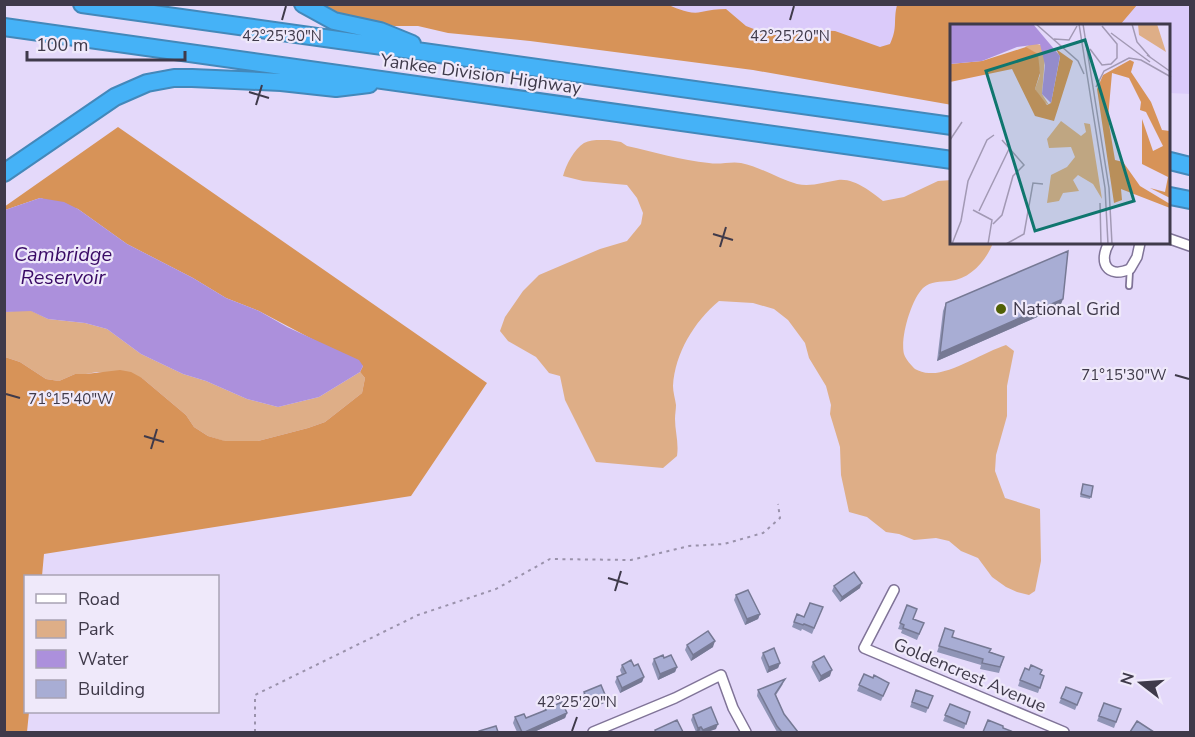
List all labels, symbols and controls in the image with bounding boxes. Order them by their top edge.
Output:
scale bar [27,24,184,62]
inset map [950,24,1171,244]
text: 42°25'30"N [242,26,322,46]
text: 42°25'20"N [750,26,830,46]
text: 100 m [36,33,88,57]
street label: Yankee Division Highway [378,48,584,100]
water label: Cambridge Reservoir [14,241,113,291]
place label: National Grid [1013,297,1120,321]
marker: National Grid [994,302,1008,316]
text: 71°15'30"W [1081,365,1167,385]
text: 71°15'40"W [28,389,114,409]
legend [24,575,219,713]
text: Road [78,587,120,611]
text: Park [78,617,115,641]
street label: Goldencrest Avenue [890,632,1050,718]
text: Water [78,647,129,671]
north arrow [1111,653,1171,713]
text: N [1115,670,1140,688]
text: Building [78,677,145,701]
text: 42°25'20"N [537,692,617,712]

